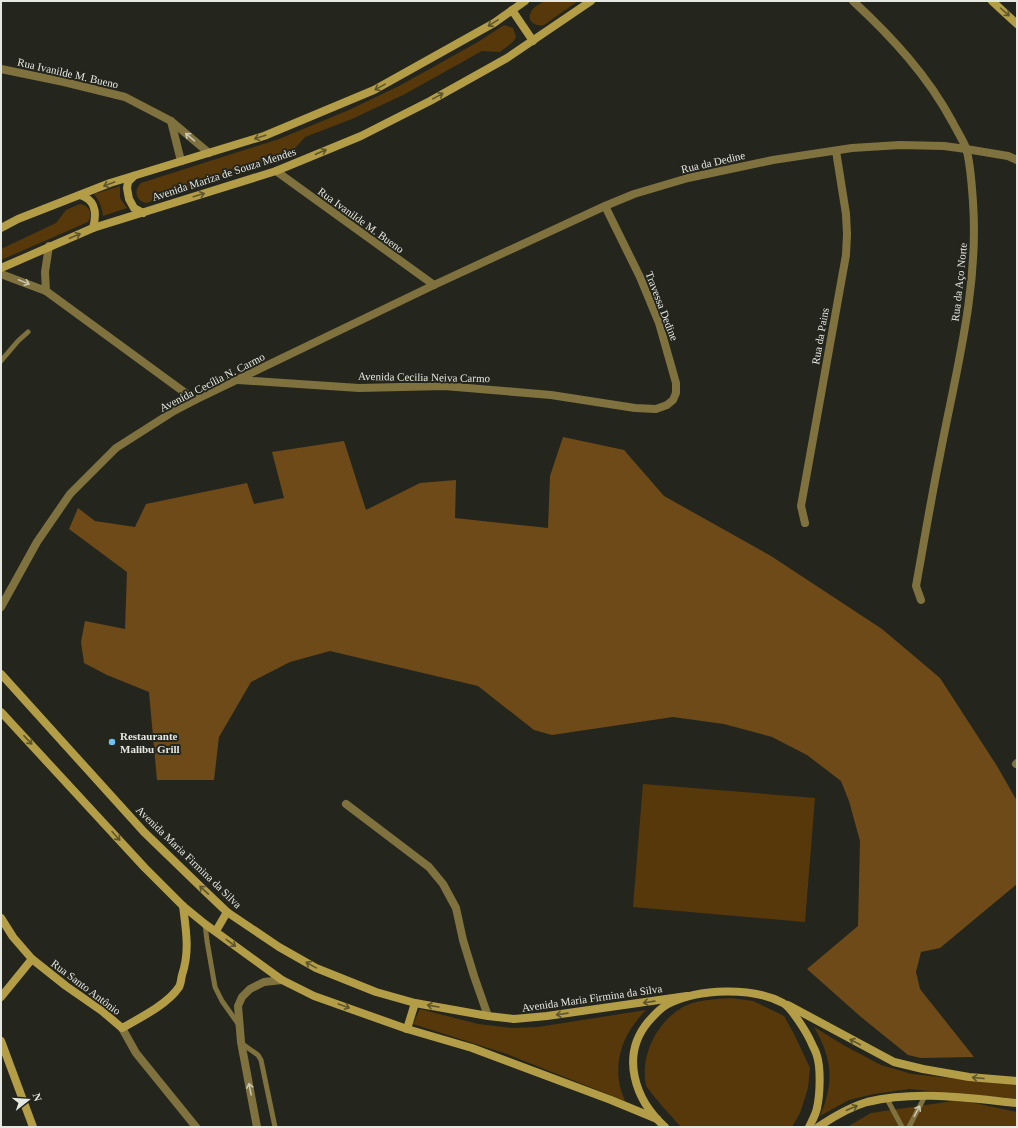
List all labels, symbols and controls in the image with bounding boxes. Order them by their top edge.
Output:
one-way arrow [999,8,1010,17]
one-way arrow [488,19,499,27]
street label: Rua Ivanilde M. Bueno [16,56,120,91]
one-way arrow [374,83,386,91]
one-way arrow [432,92,444,100]
one-way arrow [185,132,196,141]
one-way arrow [254,134,267,141]
street label: Avenida Mariza de Souza Mendes [150,145,298,203]
one-way arrow [315,148,327,156]
street label: Rua da Dedine [680,149,746,175]
one-way arrow [104,180,116,188]
street label: Rua Ivanilde M. Bueno [316,185,407,255]
one-way arrow [192,191,205,198]
one-way arrow [69,231,81,239]
street label: Rua da Aço Norte [949,242,969,322]
street label: Travessa Dedine [643,270,681,342]
one-way arrow [17,278,29,286]
street label: Rua da Pains [809,307,831,365]
street label: Avenida Cecília N. Carmo [157,350,267,414]
street label: Avenida Cecilia Neiva Carmo [358,370,491,384]
place label: Restaurante Malibu Grill [120,730,180,755]
one-way arrow [23,735,33,745]
marker: Restaurante Malibu Grill [107,737,117,747]
street label: Avenida Maria Firmina da Silva [134,804,244,911]
one-way arrow [111,831,120,841]
one-way arrow [199,886,210,895]
one-way arrow [226,939,237,947]
street label: Rua Santo Antônio [49,957,123,1017]
one-way arrow [305,960,317,968]
street label: Avenida Maria Firmina da Silva [521,982,663,1014]
one-way arrow [643,998,656,1006]
one-way arrow [427,1002,440,1010]
one-way arrow [337,1003,349,1011]
one-way arrow [556,1010,569,1018]
one-way arrow [849,1037,861,1045]
one-way arrow [972,1074,985,1081]
north arrow [8,1080,48,1120]
one-way arrow [246,1083,254,1096]
text: N [31,1092,44,1103]
one-way arrow [846,1104,858,1112]
one-way arrow [914,1105,921,1117]

